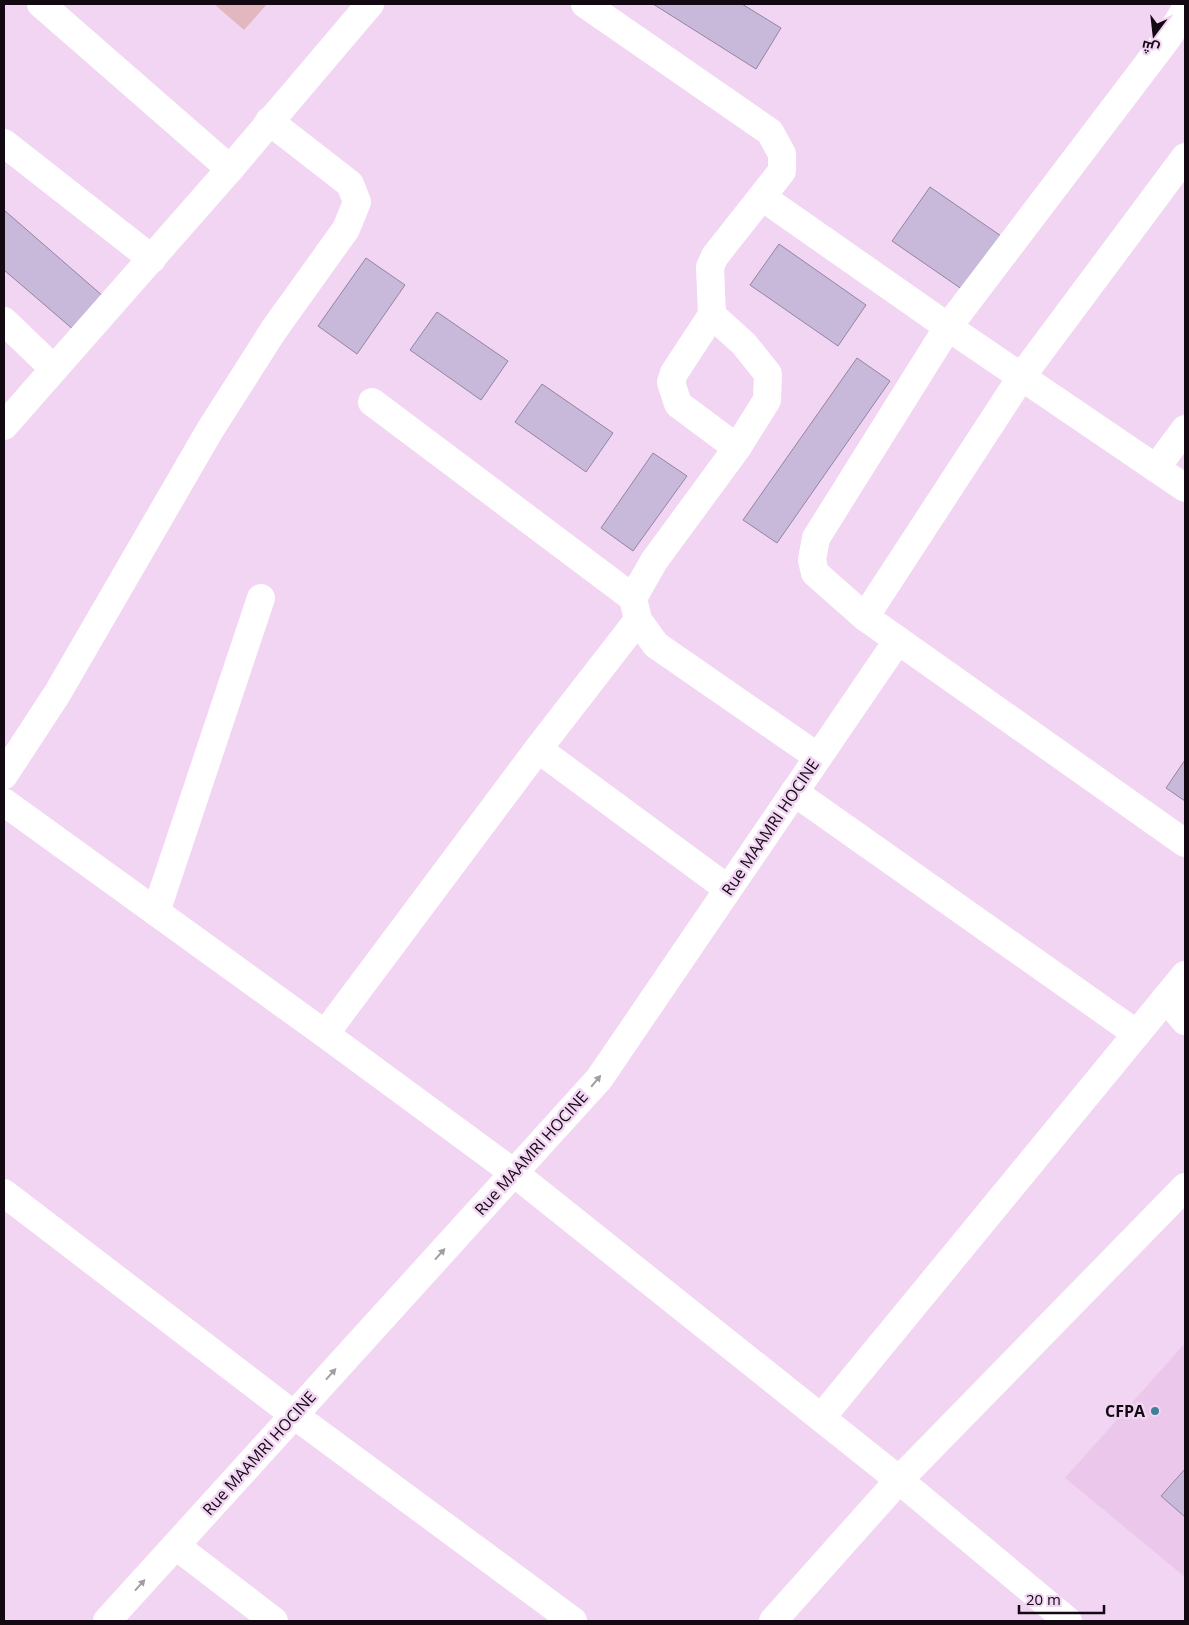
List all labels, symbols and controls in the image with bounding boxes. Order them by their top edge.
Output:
north arrow [1129,10,1179,60]
text: ش [1139,37,1162,60]
street label: Rue MAAMRI HOCINE [716,754,824,900]
one-way arrow [591,1075,602,1088]
street label: Rue MAAMRI HOCINE [469,1086,593,1220]
one-way arrow [434,1248,446,1260]
one-way arrow [325,1368,337,1380]
street label: Rue MAAMRI HOCINE [197,1386,321,1520]
place label: CFPA [1105,1400,1146,1422]
marker: CFPA [1149,1405,1161,1417]
one-way arrow [134,1580,146,1592]
scale bar [1019,1582,1104,1614]
text: 20 m [1026,1589,1061,1609]

